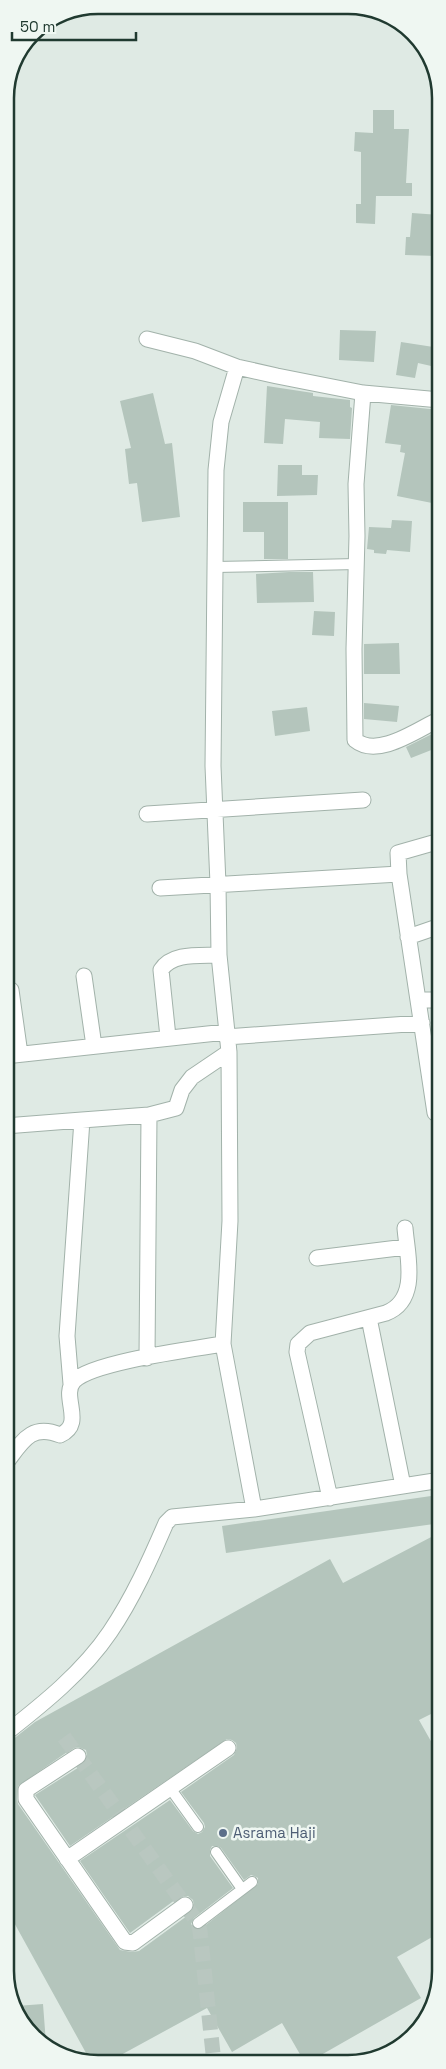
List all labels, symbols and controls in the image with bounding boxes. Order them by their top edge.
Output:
scale bar [12,10,136,42]
text: 50 m [20,17,55,36]
place label: Asrama Haji [233,1823,316,1842]
marker: Asrama Haji [217,1827,229,1839]

